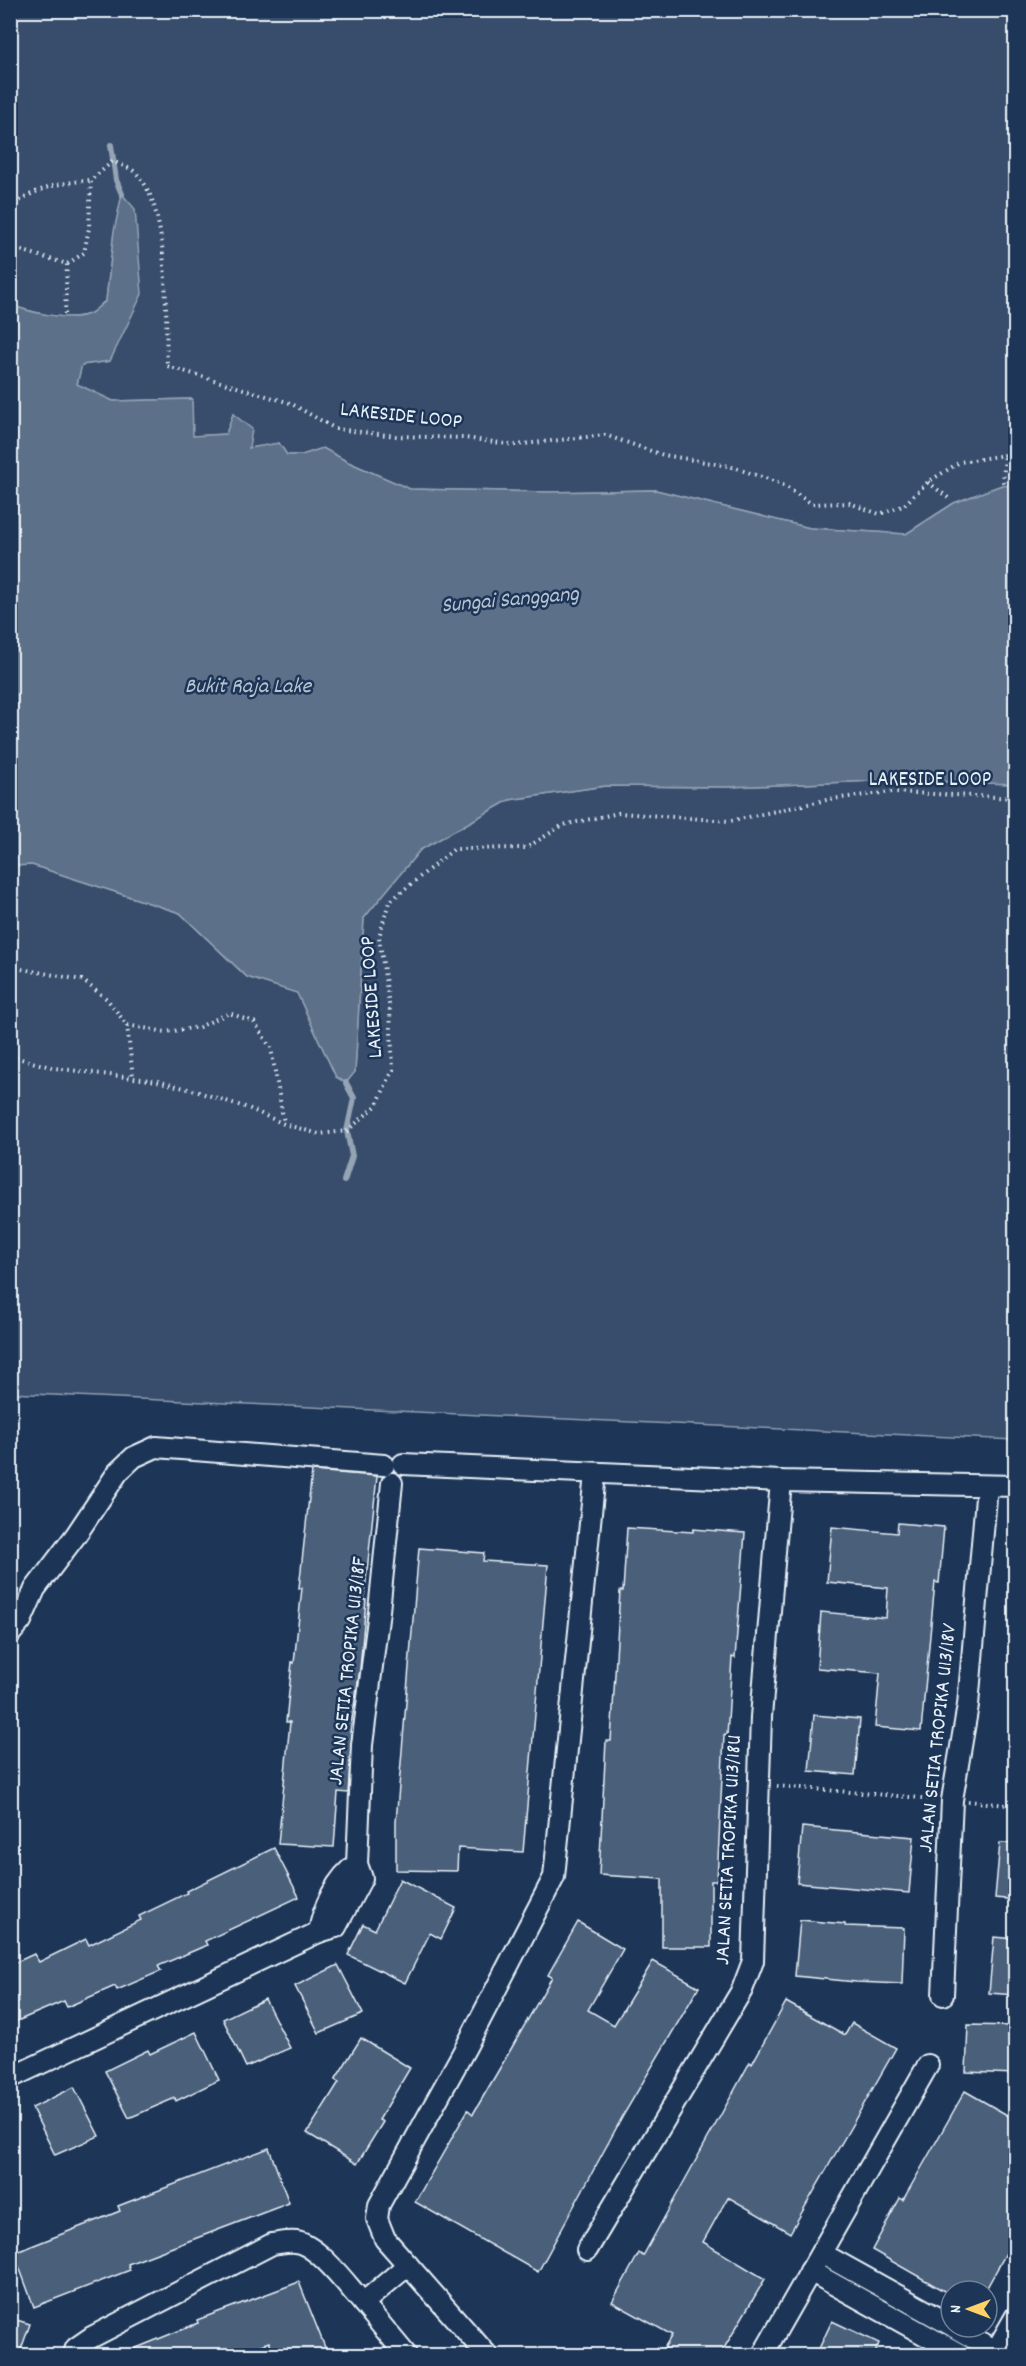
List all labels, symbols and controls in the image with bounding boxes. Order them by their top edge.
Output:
street label: LAKESIDE LOOP [339,396,463,438]
water label: Sungai Sanggang [440,579,581,622]
water label: Bukit Raja Lake [185,672,312,703]
street label: LAKESIDE LOOP [869,766,991,796]
street label: LAKESIDE LOOP [354,935,392,1059]
street label: JALAN SETIA TROPIKA U13/18F [322,1555,376,1787]
street label: JALAN SETIA TROPIKA U13/18V [912,1622,966,1854]
street label: JALAN SETIA TROPIKA U13/18U [709,1734,751,1966]
north arrow [939,2279,999,2339]
text: N [945,2305,968,2313]

